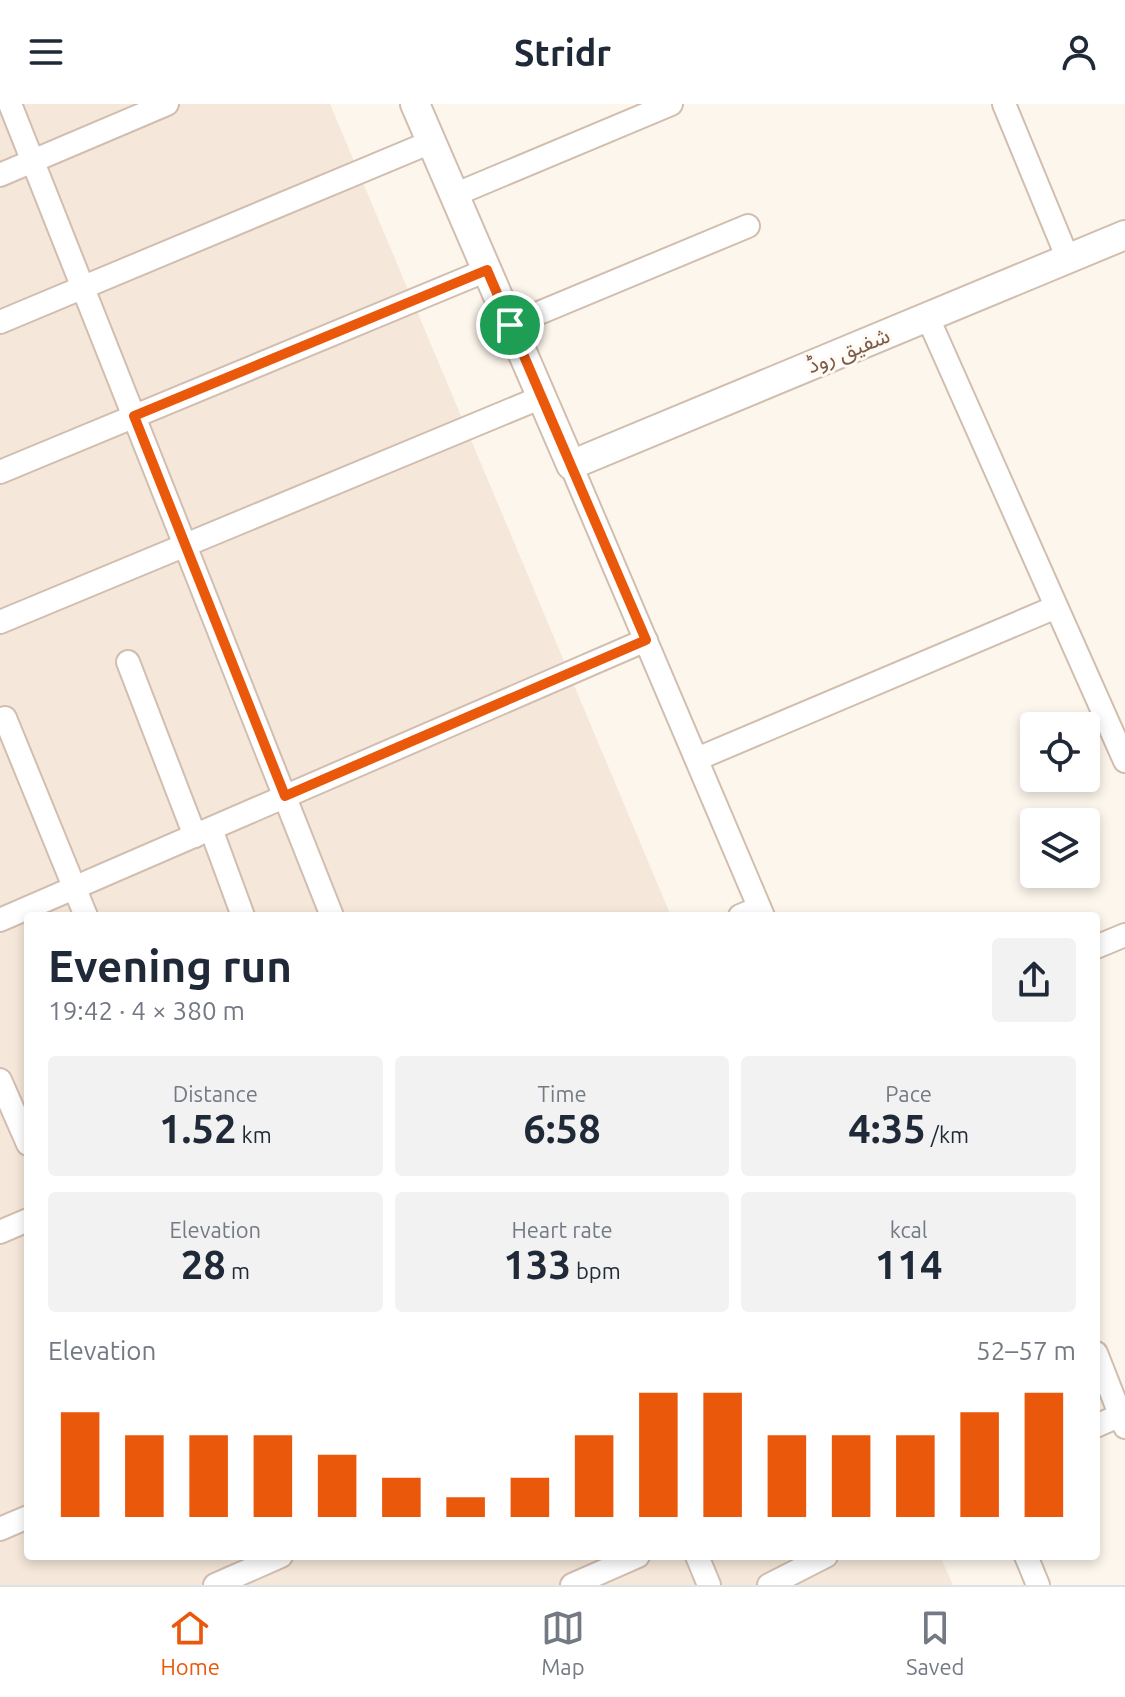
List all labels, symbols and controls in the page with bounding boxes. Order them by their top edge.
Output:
icon: menu [24,30,68,74]
icon: person [1057,30,1101,74]
text: Stridr [514,32,611,73]
pin [476,291,544,359]
icon: arrive [488,303,532,347]
street label: شفیق روڈ [803,322,894,379]
map controls [1020,712,1100,888]
button: locate [1020,712,1100,792]
button: layers [1020,808,1100,888]
button: share [992,938,1076,1022]
text: Evening run [48,941,292,990]
text: 19:42 · 4 × 380 m [48,996,245,1025]
text: Distance [173,1081,258,1106]
text: Time [537,1081,587,1106]
text: Pace [885,1081,932,1106]
text: 1.52 [159,1106,237,1151]
text: 6:58 [523,1106,601,1151]
text: 4:35 [848,1106,926,1151]
text: km [237,1122,272,1147]
text: /km [926,1122,969,1147]
text: Elevation [169,1217,261,1242]
text: Heart rate [511,1217,613,1242]
text: kcal [890,1217,928,1242]
text: 28 [181,1242,226,1287]
text: 133 [503,1242,571,1287]
text: 114 [875,1242,943,1287]
text: m [226,1258,250,1283]
text: bpm [571,1258,621,1283]
text: Elevation [48,1336,156,1365]
text: 52–57 m [976,1336,1076,1365]
tab: Home [161,1606,220,1679]
tab: Map [541,1606,585,1679]
tab: Saved [906,1606,964,1679]

